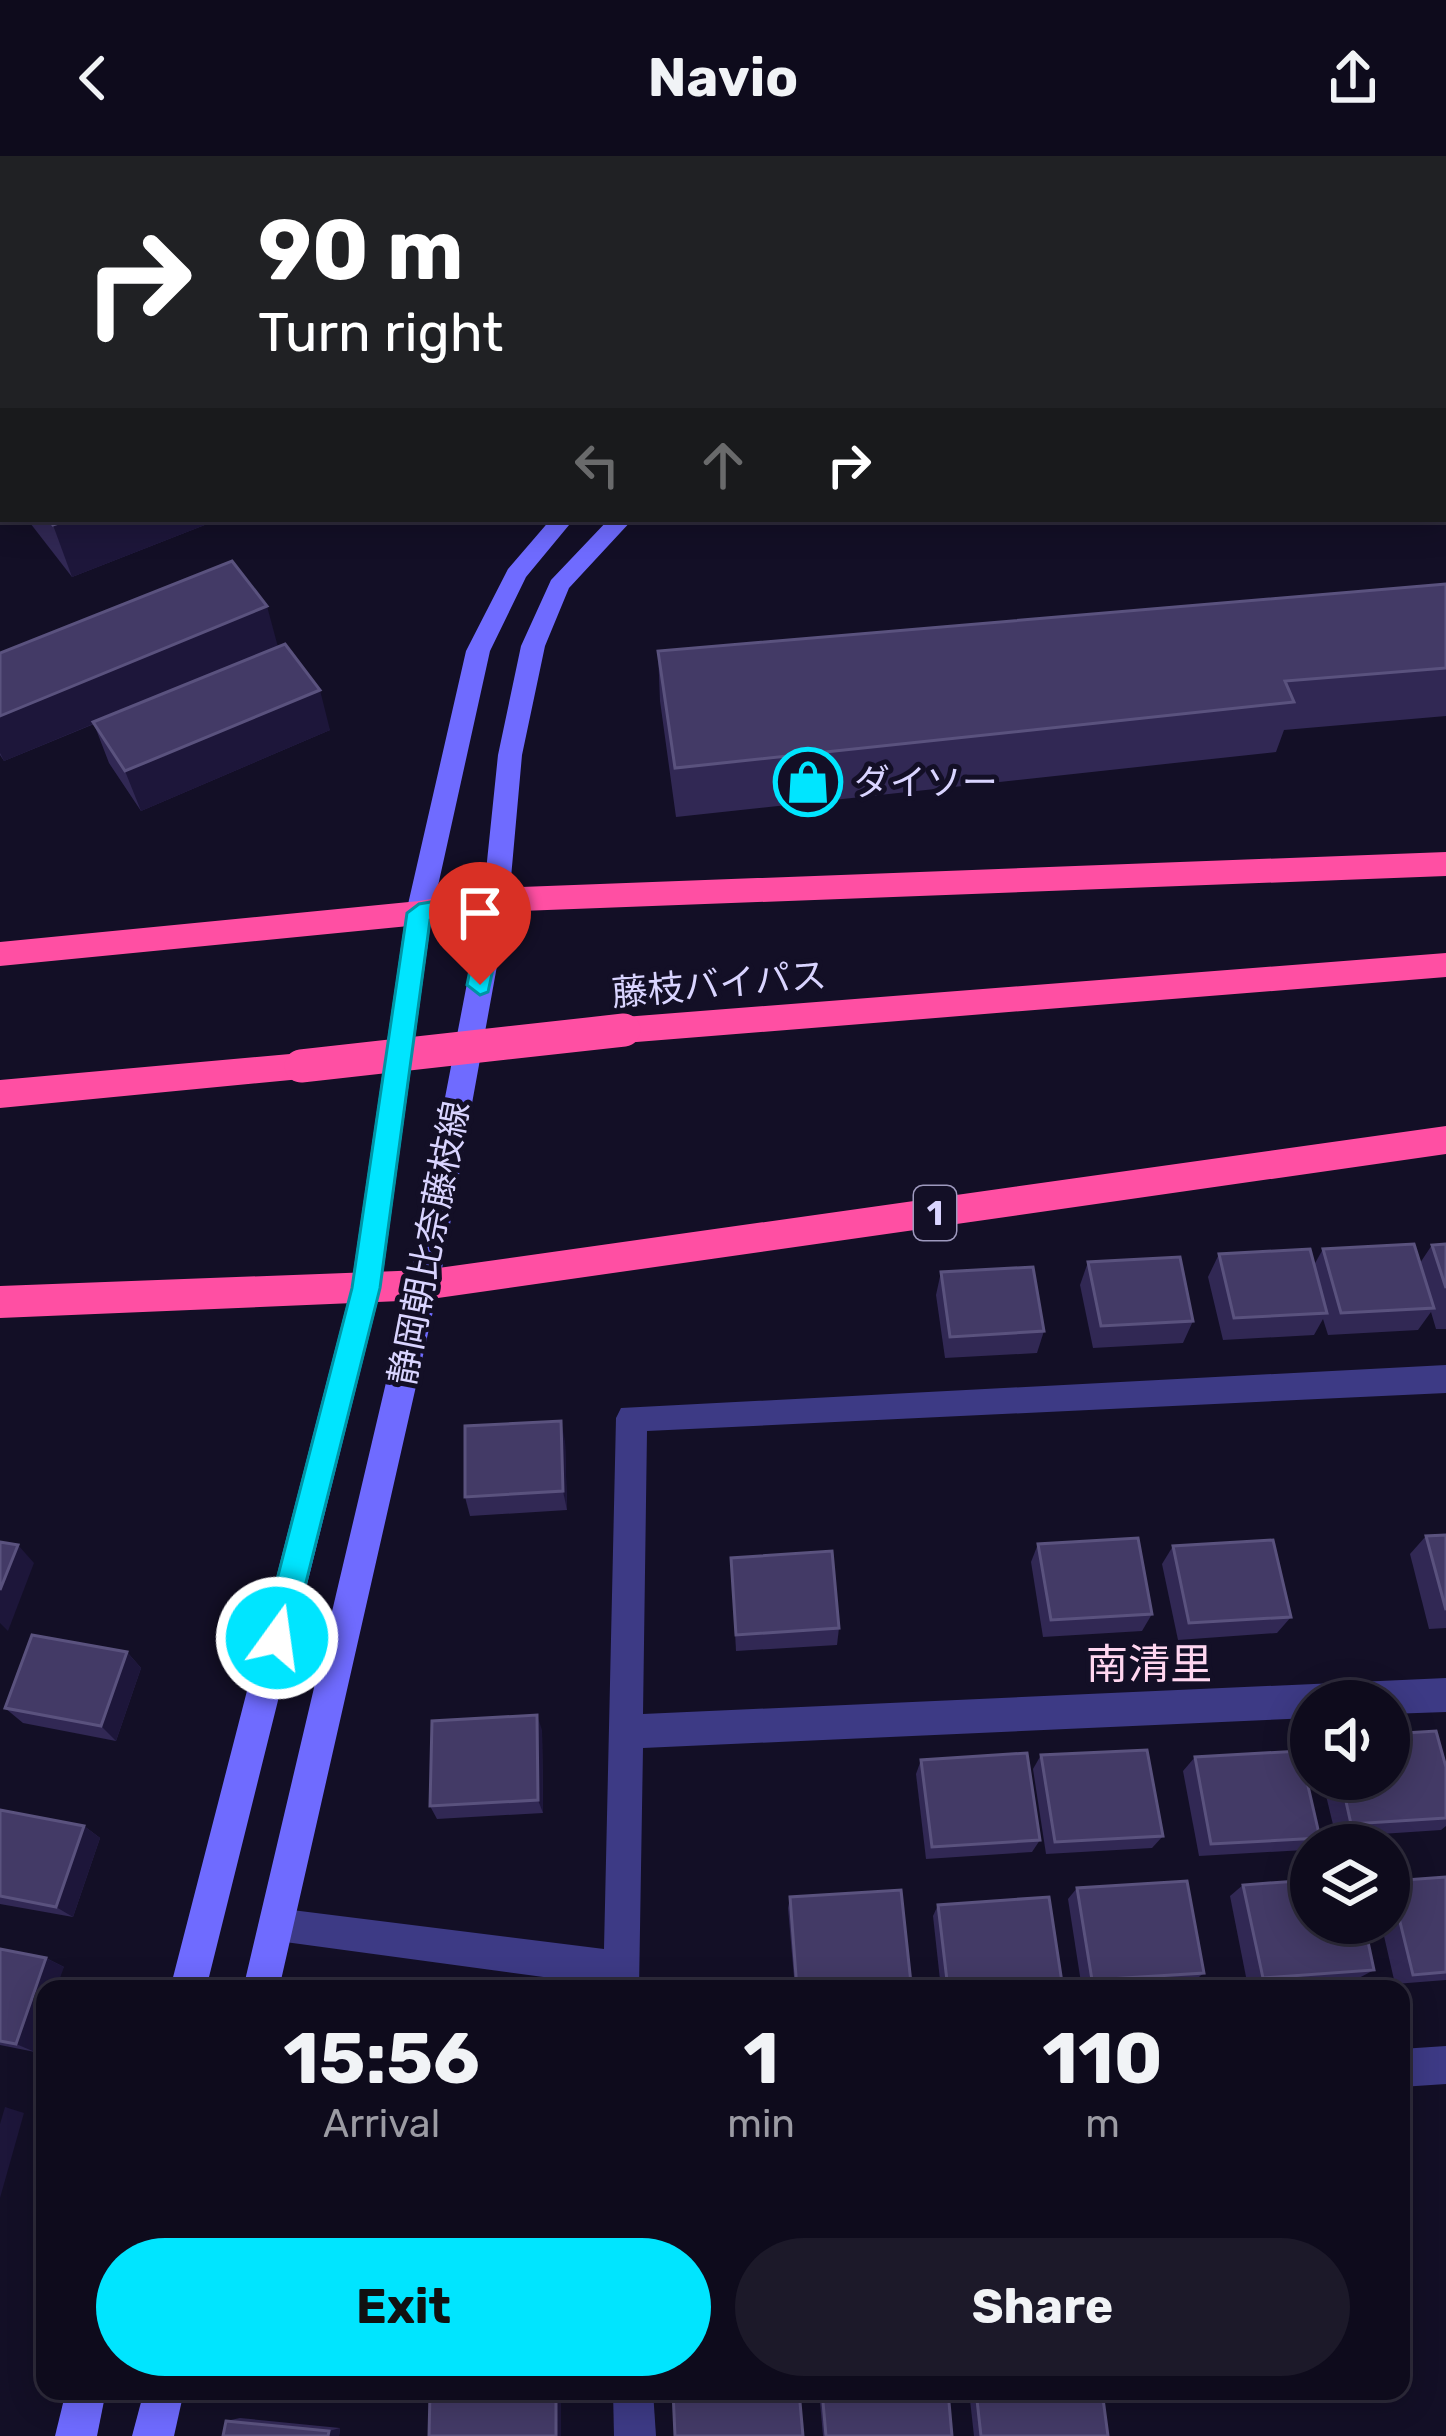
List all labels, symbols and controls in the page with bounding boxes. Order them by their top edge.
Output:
icon: back [60,45,126,111]
icon: share [1320,45,1386,111]
text: Navio [648,46,798,110]
text: 90 m [258,200,464,300]
icon: right [60,204,216,360]
text: Turn right [258,301,503,365]
icon: left [564,432,630,498]
icon: ahead [690,432,756,498]
icon: right [816,432,882,498]
shop icon: ダイソー [773,747,843,817]
place label: ダイソー [854,761,998,804]
pin [429,862,531,985]
icon: arrive [447,880,513,946]
street label: 藤枝バイパス [610,953,828,1015]
street label: 静岡朝比奈藤枝線 [380,1098,478,1388]
road number: 1 [914,1186,956,1240]
position arrow [214,1575,340,1701]
district label: 南清里 [1086,1640,1212,1690]
map controls [1290,1680,1410,1944]
button: sound [1290,1680,1410,1800]
button: layers [1290,1824,1410,1944]
text: 15:56 [283,2016,480,2101]
text: 1 [743,2016,779,2101]
text: 110 [1042,2016,1163,2101]
text: Arrival [323,2101,440,2147]
text: min [727,2101,795,2147]
text: m [1085,2101,1120,2147]
button: Exit [96,2238,711,2376]
button: Share [735,2238,1350,2376]

